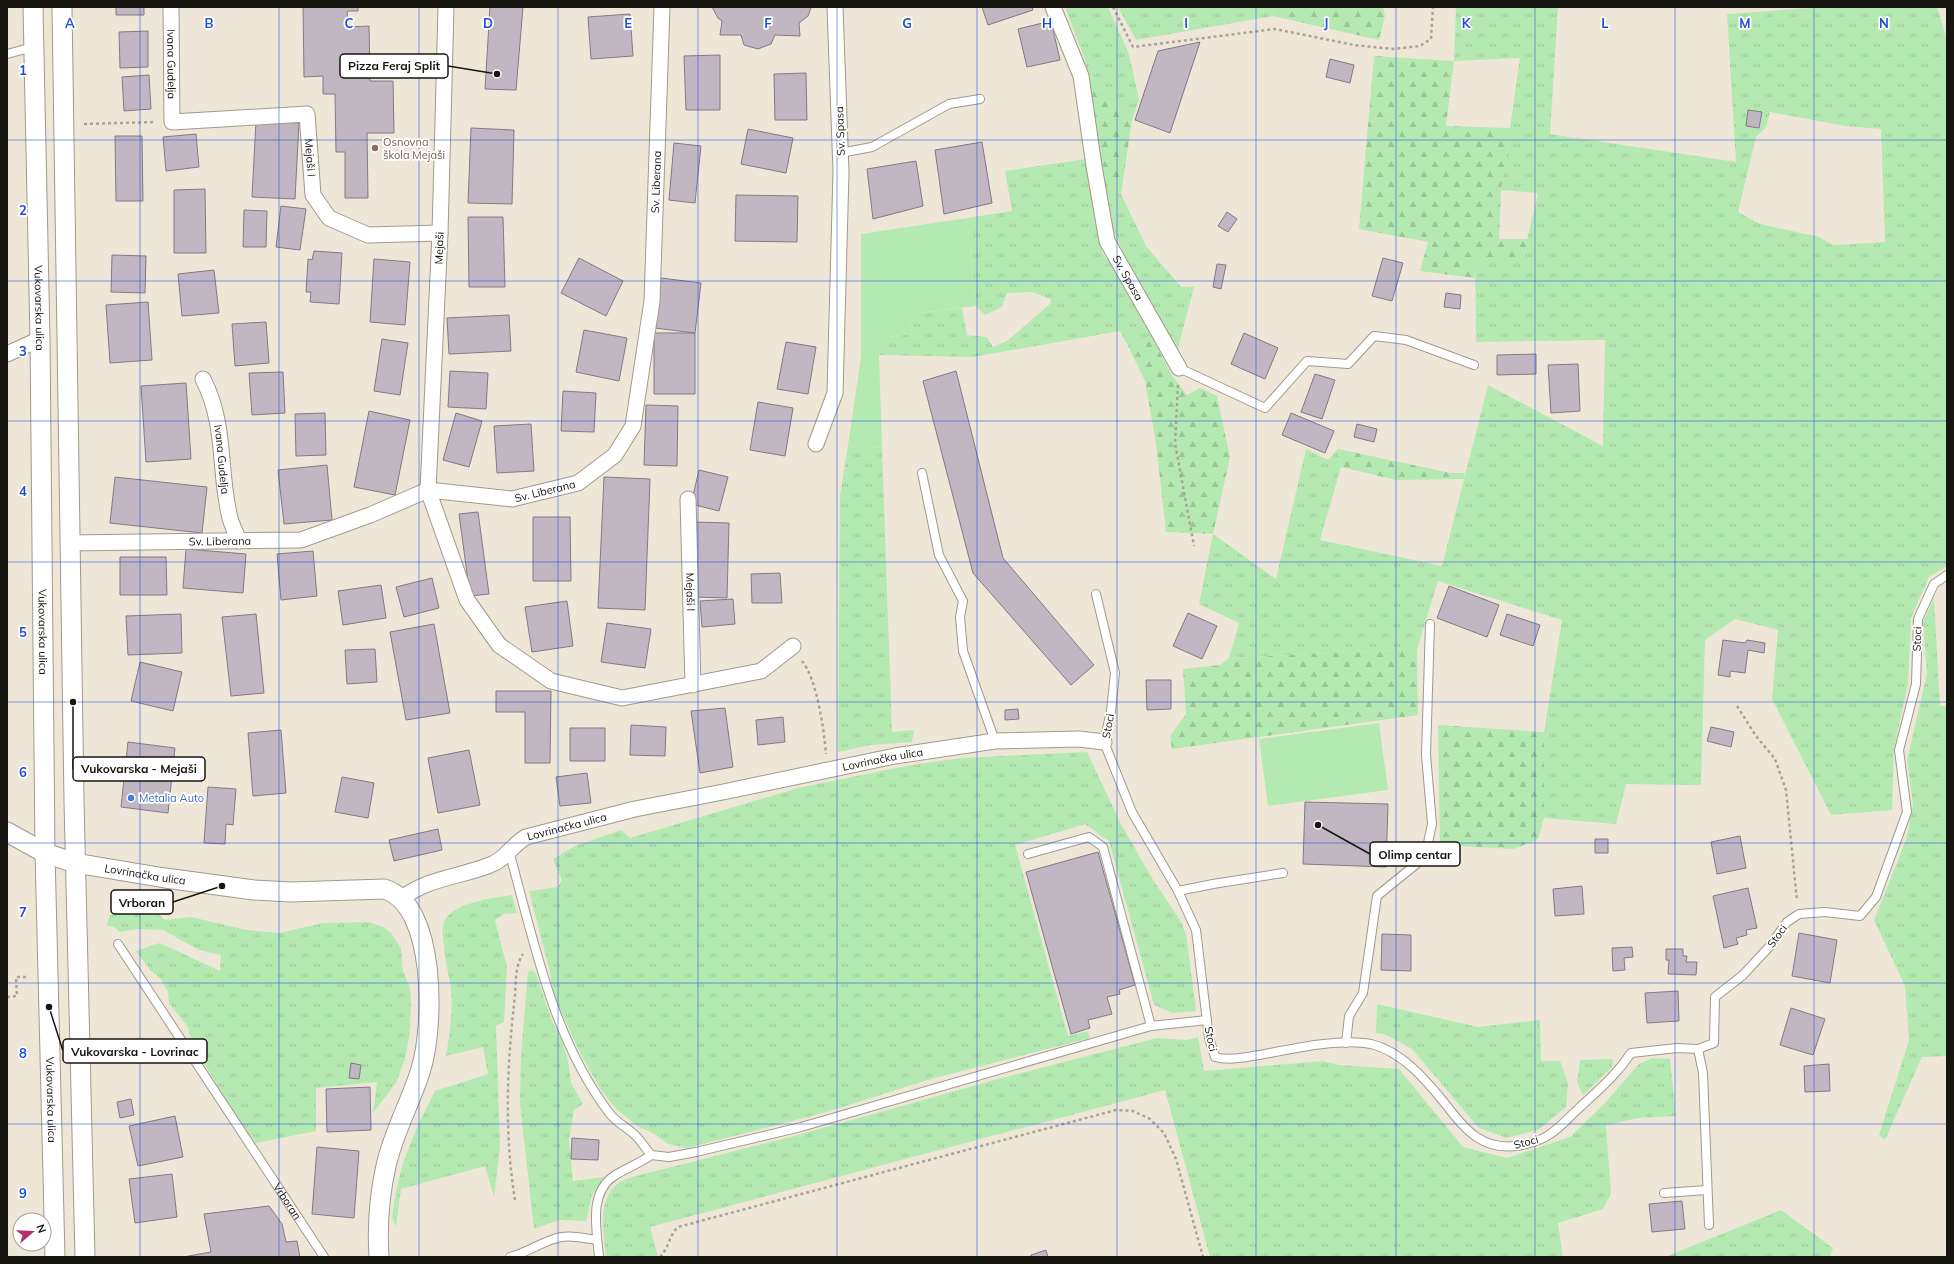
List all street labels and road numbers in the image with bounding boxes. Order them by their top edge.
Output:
street label: Ivana Gudelja [164,29,179,99]
street label: Sv. Spasa [832,106,848,156]
street label: Mejaši I [302,138,319,177]
street label: Sv. Liberana [648,151,664,213]
street label: Mejaši [431,231,447,265]
street label: Sv. Spasa [1110,253,1146,303]
street label: Vukovarska ulica [31,265,47,351]
street label: Ivana Gudelja [211,423,232,495]
street label: Sv. Liberana [513,477,577,505]
street label: Sv. Liberana [189,534,251,548]
street label: Mejaši I [683,573,698,611]
street label: Vukovarska ulica [35,589,50,675]
street label: Stoci [1910,626,1924,652]
street label: Stoci [1099,712,1117,740]
street label: Lovrinačka ulica [841,745,924,774]
street label: Lovrinačka ulica [525,810,608,843]
street label: Lovrinačka ulica [103,861,186,888]
street label: Stoci [1764,922,1790,950]
street label: Stoci [1202,1025,1220,1053]
street label: Vukovarska ulica [43,1057,59,1143]
street label: Stoci [1512,1132,1540,1152]
street label: Vrboran [270,1180,304,1222]

